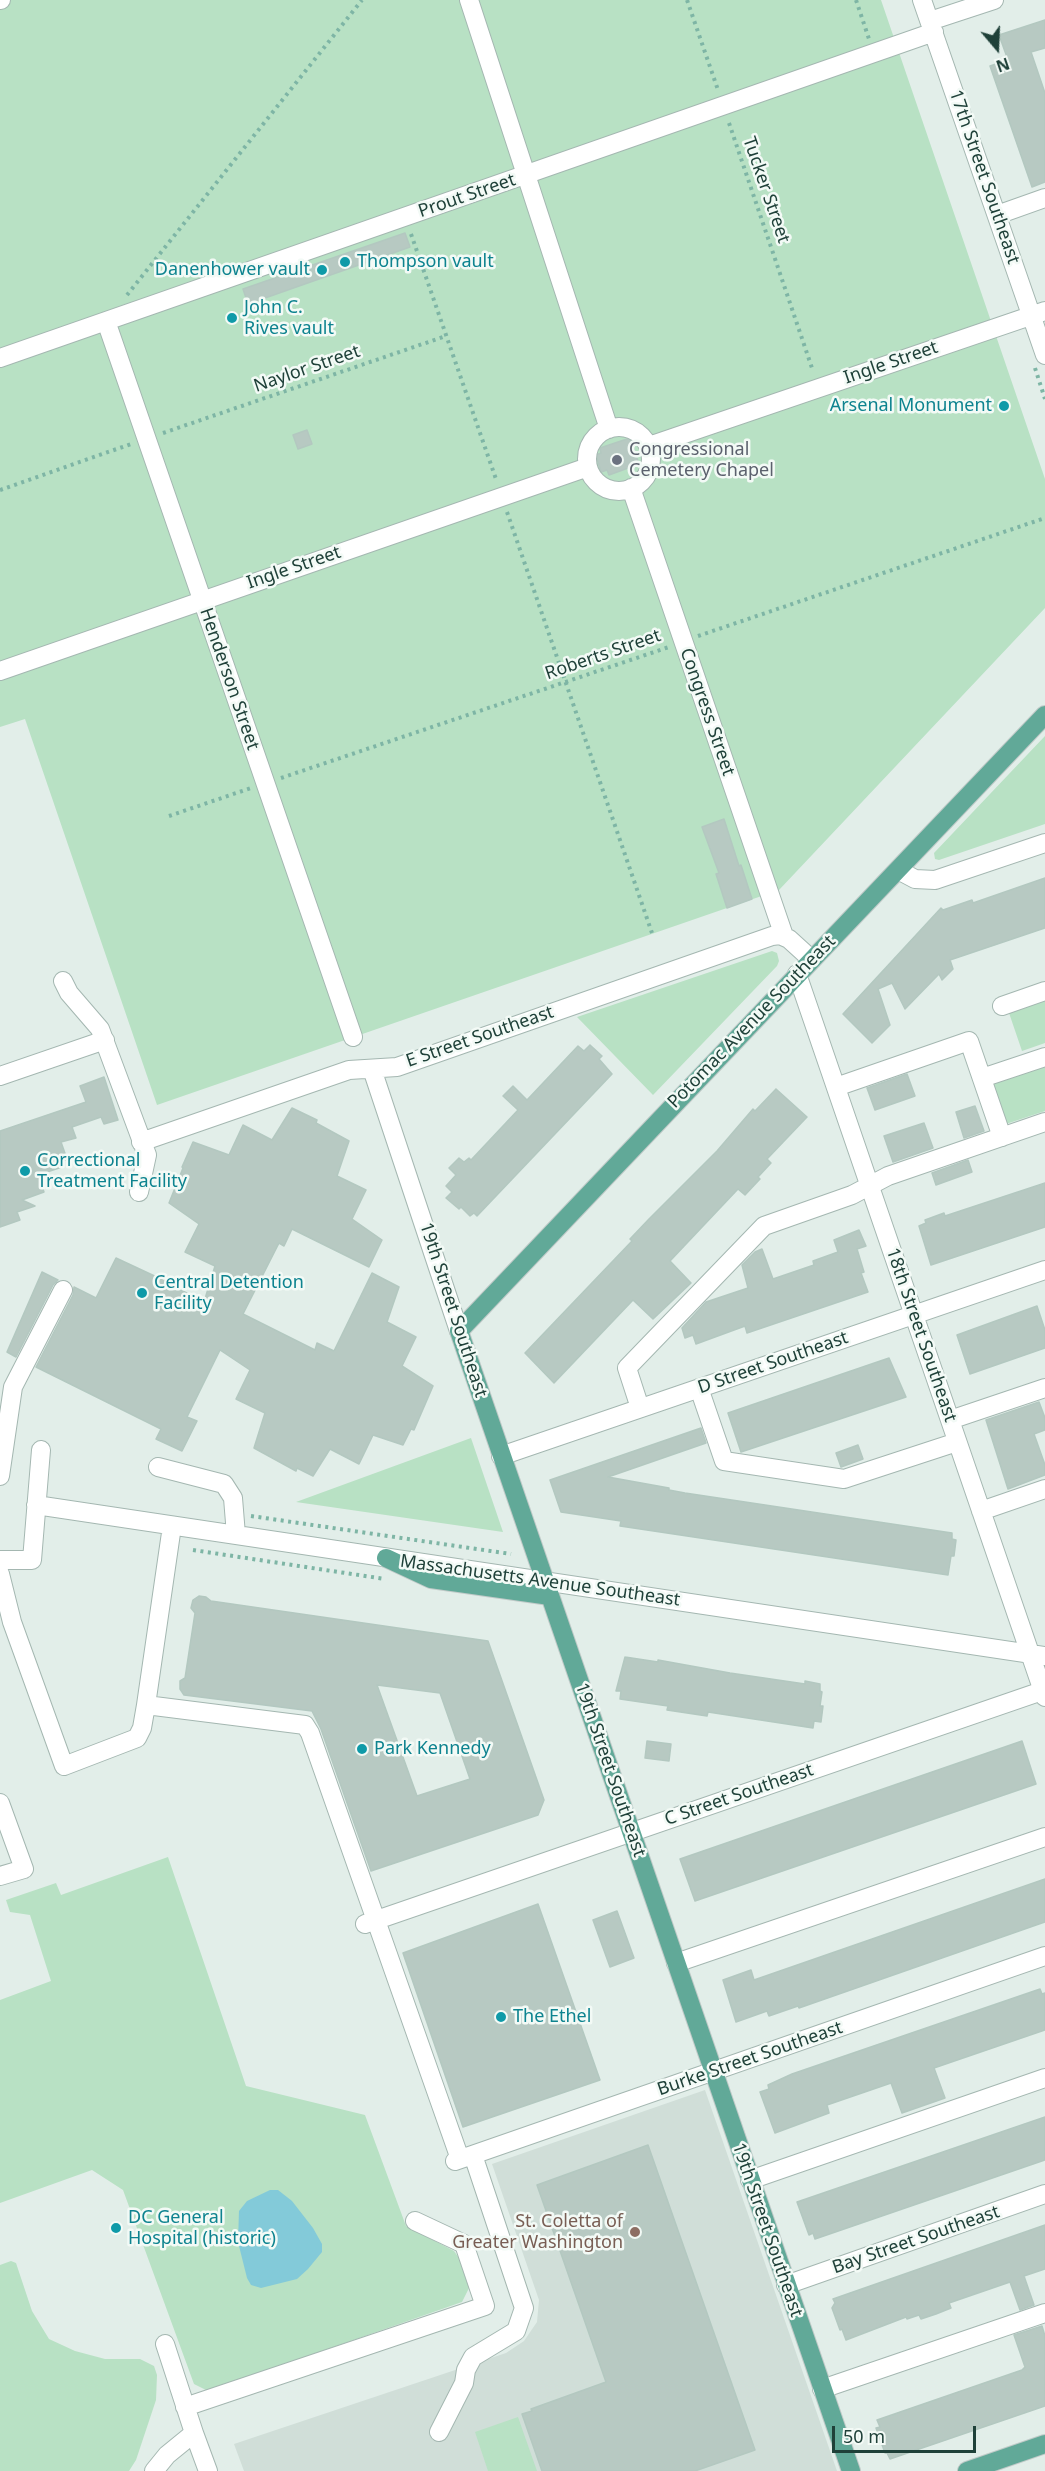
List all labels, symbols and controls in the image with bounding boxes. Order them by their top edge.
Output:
north arrow [967,18,1027,78]
text: N [993,52,1013,78]
street label: 17th Street Southeast [944,87,1024,267]
street label: Tucker Street [738,134,794,246]
street label: Prout Street [416,169,518,223]
place label: Thompson vault [357,251,494,273]
marker: Thompson vault [338,255,352,269]
place label: Danenhower vault [155,259,310,281]
marker: Danenhower vault [315,263,329,277]
place label: John C. Rives vault [244,297,334,340]
marker: John C. Rives vault [225,311,239,325]
street label: Ingle Street [841,337,941,389]
street label: Naylor Street [251,341,363,397]
place label: Arsenal Monument [830,395,992,417]
marker: Arsenal Monument [997,399,1011,413]
place label: Congressional Cemetery Chapel [629,439,774,482]
marker: Congressional Cemetery Chapel [610,453,624,467]
street label: Ingle Street [244,542,344,594]
street label: Henderson Street [195,605,263,753]
street label: Roberts Street [542,625,664,685]
street label: Congress Street [675,645,739,779]
street label: Potomac Avenue Southeast [664,931,840,1113]
street label: E Street Southeast [403,1002,557,1072]
place label: Correctional Treatment Facility [37,1150,187,1192]
marker: Correctional Treatment Facility [18,1164,32,1178]
street label: 19th Street Southeast [414,1220,492,1400]
street label: 18th Street Southeast [881,1245,961,1425]
place label: Central Detention Facility [154,1272,304,1314]
marker: Central Detention Facility [135,1286,149,1300]
street label: D Street Southeast [695,1327,851,1399]
street label: Massachusetts Avenue Southeast [399,1551,681,1611]
street label: 19th Street Southeast [570,1680,650,1860]
place label: Park Kennedy [374,1738,491,1760]
marker: Park Kennedy [355,1742,369,1756]
street label: C Street Southeast [662,1759,816,1831]
place label: The Ethel [513,2006,591,2028]
marker: The Ethel [494,2010,508,2024]
street label: Burke Street Southeast [655,2017,845,2101]
street label: 19th Street Southeast [727,2140,807,2320]
street label: Bay Street Southeast [830,2201,1002,2279]
place label: DC General Hospital (historic) [128,2207,276,2250]
place label: St. Coletta of Greater Washington [452,2211,623,2254]
marker: DC General Hospital (historic) [109,2221,123,2235]
marker: St. Coletta of Greater Washington [628,2225,642,2239]
scale bar [835,2414,979,2452]
text: 50 m [843,2424,885,2448]

